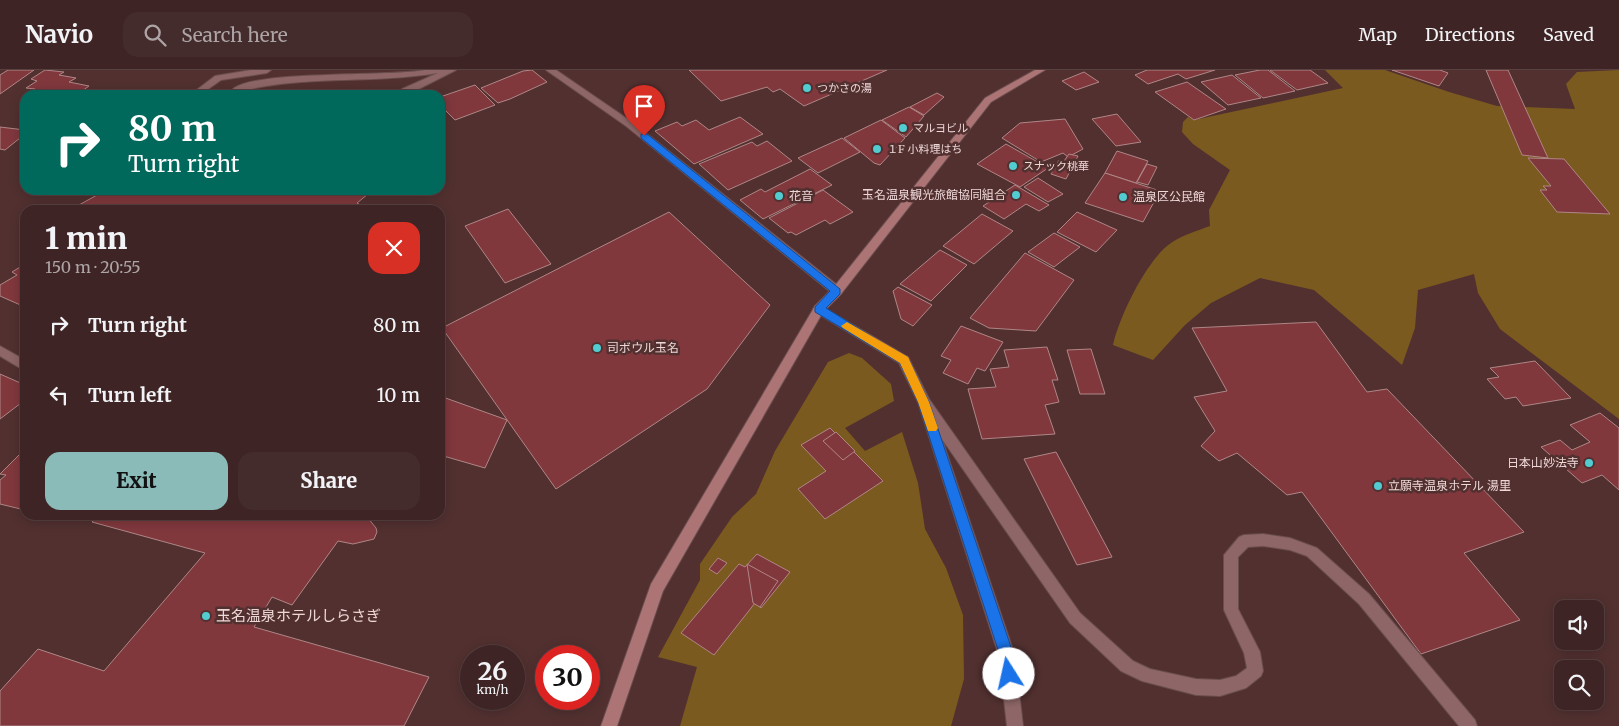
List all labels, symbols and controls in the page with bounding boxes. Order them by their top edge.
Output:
search box [123,12,473,57]
text: Navio [25,19,93,50]
icon: search [141,21,169,49]
text: Search here [181,23,288,47]
text: Map [1359,23,1397,46]
text: Directions [1425,23,1515,46]
text: Saved [1543,23,1594,46]
place label: つかさの湯 [817,81,872,95]
marker: つかさの湯 [801,82,813,94]
pin [623,85,665,136]
icon: arrive [630,92,658,120]
text: 80 m [128,107,216,151]
icon: right [45,110,110,175]
place label: マルヨビル [913,121,968,135]
marker: マルヨビル [897,122,909,134]
place label: １F 小料理はち [887,142,962,156]
marker: １F 小料理はち [871,143,883,155]
text: Turn right [128,150,239,178]
place label: スナック桃華 [1023,159,1089,173]
marker: スナック桃華 [1007,160,1019,172]
place label: 玉名温泉観光旅館協同組合 [862,187,1006,202]
place label: 花音 [789,188,813,203]
marker: 玉名温泉観光旅館協同組合 [1010,189,1022,201]
place label: 温泉区公民館 [1133,189,1205,204]
marker: 花音 [773,190,785,202]
marker: 温泉区公民館 [1117,191,1129,203]
text: 1 min [45,219,127,257]
button: close [368,222,420,274]
text: 150 m · 20:55 [45,257,141,277]
icon: right [45,311,73,339]
text: Turn right [88,313,187,337]
text: 80 m [373,313,420,337]
place label: 司ボウル玉名 [607,340,679,355]
marker: 司ボウル玉名 [591,342,603,354]
icon: left [45,381,73,409]
text: Turn left [88,383,172,407]
text: 10 m [377,383,420,407]
button: Exit [45,452,228,510]
button: Share [238,452,420,510]
place label: 日本山妙法寺 [1507,455,1579,470]
marker: 日本山妙法寺 [1583,457,1595,469]
place label: 立願寺温泉ホテル 湯里 [1388,478,1511,493]
marker: 立願寺温泉ホテル 湯里 [1372,480,1384,492]
map controls [1554,600,1604,710]
button: sound [1554,600,1604,650]
place label: 玉名温泉ホテルしらさぎ [216,606,381,625]
marker: 玉名温泉ホテルしらさぎ [200,610,212,622]
speed limit sign: 30 [535,645,600,710]
position arrow [982,647,1034,699]
text: 26 [478,655,507,687]
button: search [1554,660,1604,710]
text: km/h [477,682,508,697]

